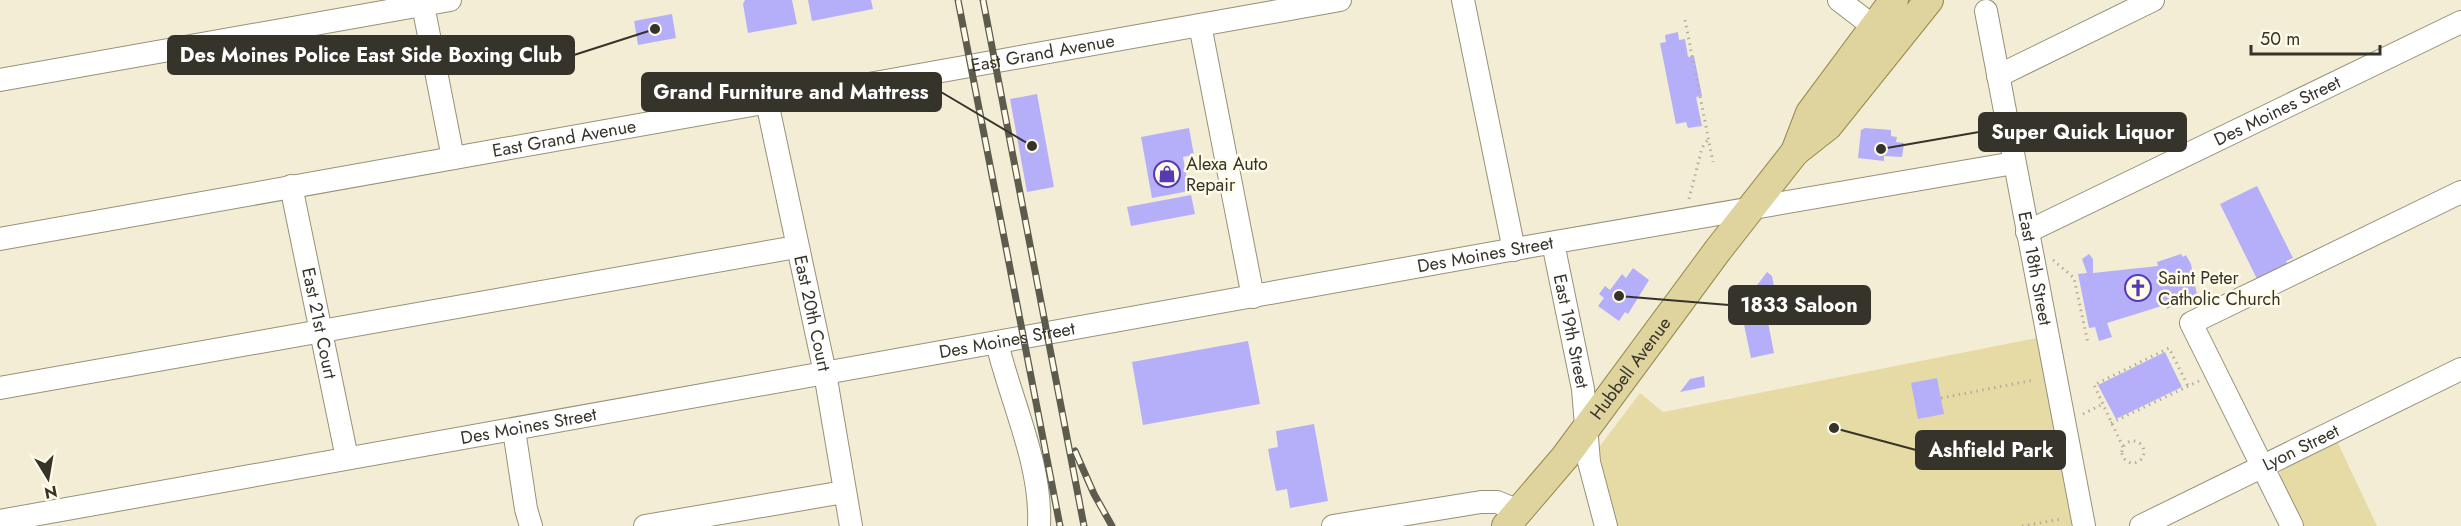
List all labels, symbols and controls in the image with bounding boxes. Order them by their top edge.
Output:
scale bar [2251,18,2380,56]
text: 50 m [2260,26,2300,52]
street label: East Grand Avenue [969,27,1117,79]
callout: Des Moines Police East Side Boxing Club [168,36,574,74]
text: Des Moines Police East Side Boxing Club [180,41,562,70]
street label: Des Moines Street [2210,69,2345,153]
callout: Grand Furniture and Mattress [642,73,941,111]
text: Grand Furniture and Mattress [653,78,929,107]
street label: East Grand Avenue [490,113,638,164]
callout: Super Quick Liquor [1979,113,2186,151]
text: Super Quick Liquor [1991,118,2176,147]
place label: Alexa Auto Repair [1186,151,1268,198]
shop icon: Alexa Auto Repair [1152,159,1182,189]
street label: East 18th Street [2011,209,2059,328]
street label: Des Moines Street [1415,229,1556,279]
street label: East 20th Court [787,253,837,374]
street label: East 21st Court [295,265,344,382]
place label: Saint Peter Catholic Church [2158,265,2281,312]
street label: East 19th Street [1547,272,1596,391]
church icon: Saint Peter Catholic Church [2123,273,2153,303]
callout: 1833 Saloon [1729,286,1870,324]
text: 1833 Saloon [1740,291,1858,320]
street label: Hubbell Avenue [1584,312,1677,425]
street label: Des Moines Street [937,315,1078,365]
street label: Des Moines Street [458,401,599,451]
street label: Lyon Street [2258,417,2344,477]
callout: Ashfield Park [1916,431,2065,469]
text: Ashfield Park [1927,436,2054,465]
north arrow [18,448,78,508]
text: N [42,480,59,505]

